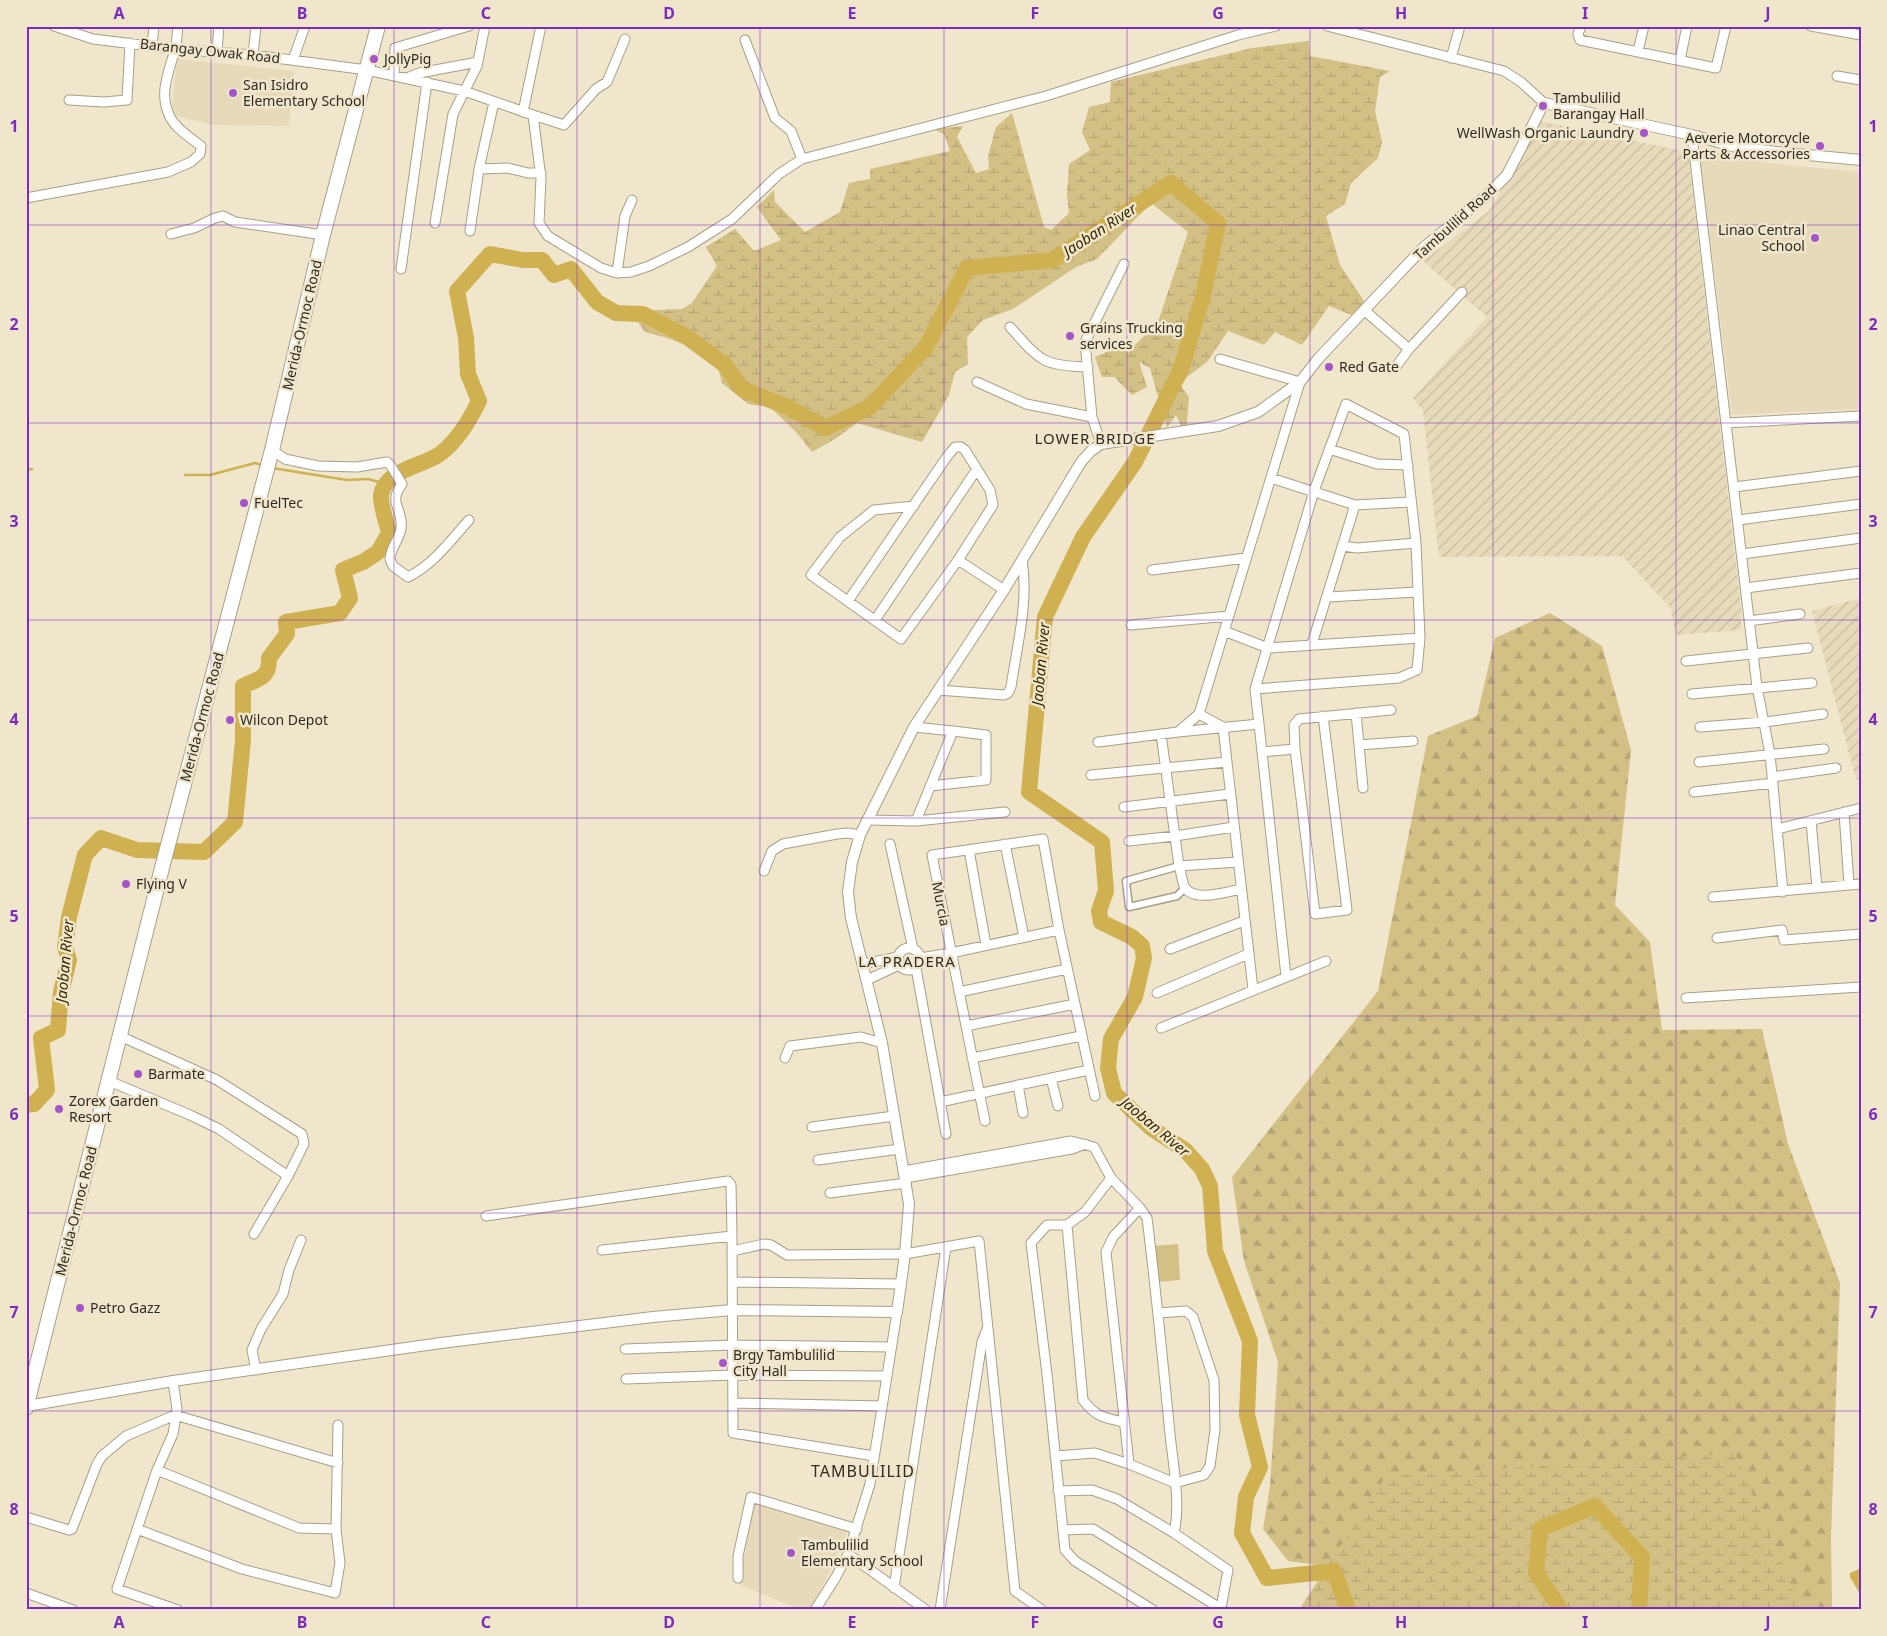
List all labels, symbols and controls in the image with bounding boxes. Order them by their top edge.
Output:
text: A [113,2,125,24]
text: B [297,2,307,24]
text: C [481,2,491,24]
text: D [663,2,675,24]
text: E [848,2,857,24]
text: F [1031,2,1039,24]
text: G [1212,2,1224,24]
text: H [1395,2,1407,24]
text: I [1582,2,1588,24]
text: J [1763,2,1771,24]
street label: Barangay Owak Road [139,34,281,67]
place label: JollyPig [382,49,431,68]
marker: JollyPig [368,53,380,65]
place label: San Isidro Elementary School [243,75,365,110]
marker: San Isidro Elementary School [227,87,239,99]
place label: Tambulilid Barangay Hall [1553,88,1645,123]
marker: Tambulilid Barangay Hall [1537,100,1549,112]
text: 1 [9,115,19,137]
text: 1 [1868,115,1878,137]
place label: WellWash Organic Laundry [1457,123,1635,142]
marker: WellWash Organic Laundry [1638,127,1650,139]
place label: Aeverie Motorcycle Parts & Accessories [1682,128,1810,163]
marker: Aeverie Motorcycle Parts & Accessories [1814,140,1826,152]
street label: Tambulilid Road [1409,179,1500,264]
water label: Jaoban River [1056,197,1141,262]
place label: Linao Central School [1718,220,1805,255]
marker: Linao Central School [1809,232,1821,244]
street label: Merida-Ormoc Road [277,258,326,392]
text: 2 [9,313,19,335]
text: 2 [1868,313,1878,335]
place label: Grains Trucking services [1080,318,1183,353]
marker: Grains Trucking services [1064,330,1076,342]
place label: Red Gate [1339,357,1399,376]
marker: Red Gate [1323,361,1335,373]
district label: LOWER BRIDGE [1034,428,1156,448]
place label: FuelTec [254,493,303,512]
marker: FuelTec [238,497,250,509]
text: 3 [9,510,19,532]
text: 3 [1868,510,1878,532]
water label: Jaoban River [1026,620,1054,710]
street label: Merida-Ormoc Road [175,650,228,784]
text: 4 [9,708,19,730]
text: 4 [1868,708,1878,730]
place label: Wilcon Depot [240,710,328,729]
marker: Wilcon Depot [224,714,236,726]
place label: Flying V [136,874,188,893]
marker: Flying V [120,878,132,890]
street label: Murcia [928,880,955,928]
text: 5 [9,905,19,927]
text: 5 [1868,905,1878,927]
water label: Jaoban River [50,917,78,1007]
district label: LA PRADERA [858,951,956,971]
place label: Barmate [148,1064,205,1083]
marker: Barmate [132,1068,144,1080]
water label: Jaoban River [1115,1090,1195,1161]
place label: Zorex Garden Resort [69,1091,158,1126]
text: 6 [9,1103,19,1125]
marker: Zorex Garden Resort [53,1103,65,1115]
text: 6 [1868,1103,1878,1125]
street label: Merida-Ormoc Road [50,1144,101,1278]
place label: Petro Gazz [90,1298,161,1317]
text: 7 [9,1301,19,1323]
text: 7 [1868,1301,1878,1323]
marker: Petro Gazz [74,1302,86,1314]
place label: Brgy Tambulilid City Hall [733,1345,835,1380]
marker: Brgy Tambulilid City Hall [717,1357,729,1369]
district label: TAMBULILID [811,1460,915,1482]
text: 8 [9,1498,19,1520]
text: 8 [1868,1498,1878,1520]
place label: Tambulilid Elementary School [801,1535,923,1570]
marker: Tambulilid Elementary School [785,1547,797,1559]
text: A [113,1611,125,1633]
text: B [297,1611,307,1633]
text: C [481,1611,491,1633]
text: D [663,1611,675,1633]
text: E [848,1611,857,1633]
text: F [1031,1611,1039,1633]
text: G [1212,1611,1224,1633]
text: H [1395,1611,1407,1633]
text: I [1582,1611,1588,1633]
text: J [1763,1611,1771,1633]

